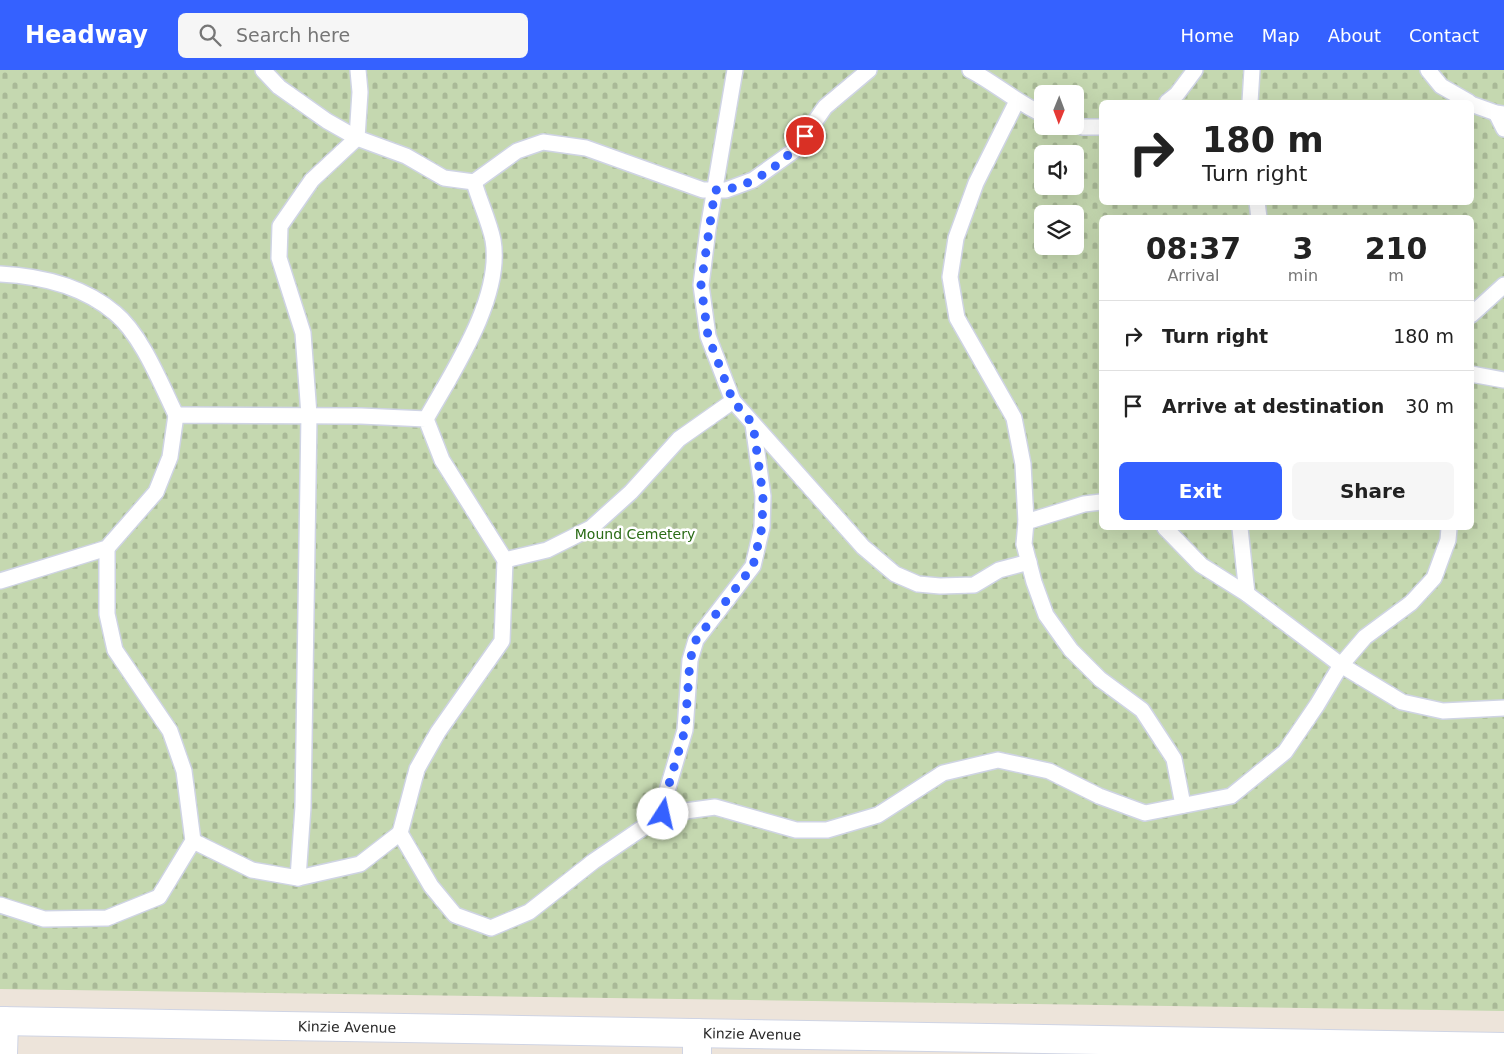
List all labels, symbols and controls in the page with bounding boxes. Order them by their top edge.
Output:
search box [178,13,528,58]
text: Headway [25,21,148,49]
icon: search [196,21,224,49]
text: Search here [236,24,350,46]
text: Home [1181,25,1234,46]
text: Map [1262,25,1300,46]
text: About [1328,25,1381,46]
text: Contact [1409,25,1479,46]
north arrow [1034,85,1084,135]
map controls [1034,85,1084,255]
pin [784,115,826,157]
icon: right [1119,120,1184,185]
text: 180 m [1202,120,1324,160]
icon: arrive [791,122,819,150]
button: sound [1034,145,1084,195]
text: Turn right [1202,161,1307,186]
button: layers [1034,205,1084,255]
text: 08:37 [1146,231,1241,266]
text: 3 [1292,231,1313,266]
text: 210 [1365,231,1427,266]
text: Arrival [1167,266,1219,285]
text: min [1288,266,1318,285]
text: m [1388,266,1404,285]
icon: right [1119,322,1147,350]
text: Turn right [1162,325,1268,347]
text: 180 m [1393,325,1454,347]
icon: arrive [1119,392,1147,420]
text: Arrive at destination [1162,395,1384,417]
text: 30 m [1405,395,1454,417]
button: Exit [1119,462,1282,520]
button: Share [1292,462,1454,520]
park label: Mound Cemetery [575,526,695,542]
position arrow [636,787,688,839]
street label: Kinzie Avenue [298,1018,396,1036]
street label: Kinzie Avenue [703,1025,801,1043]

